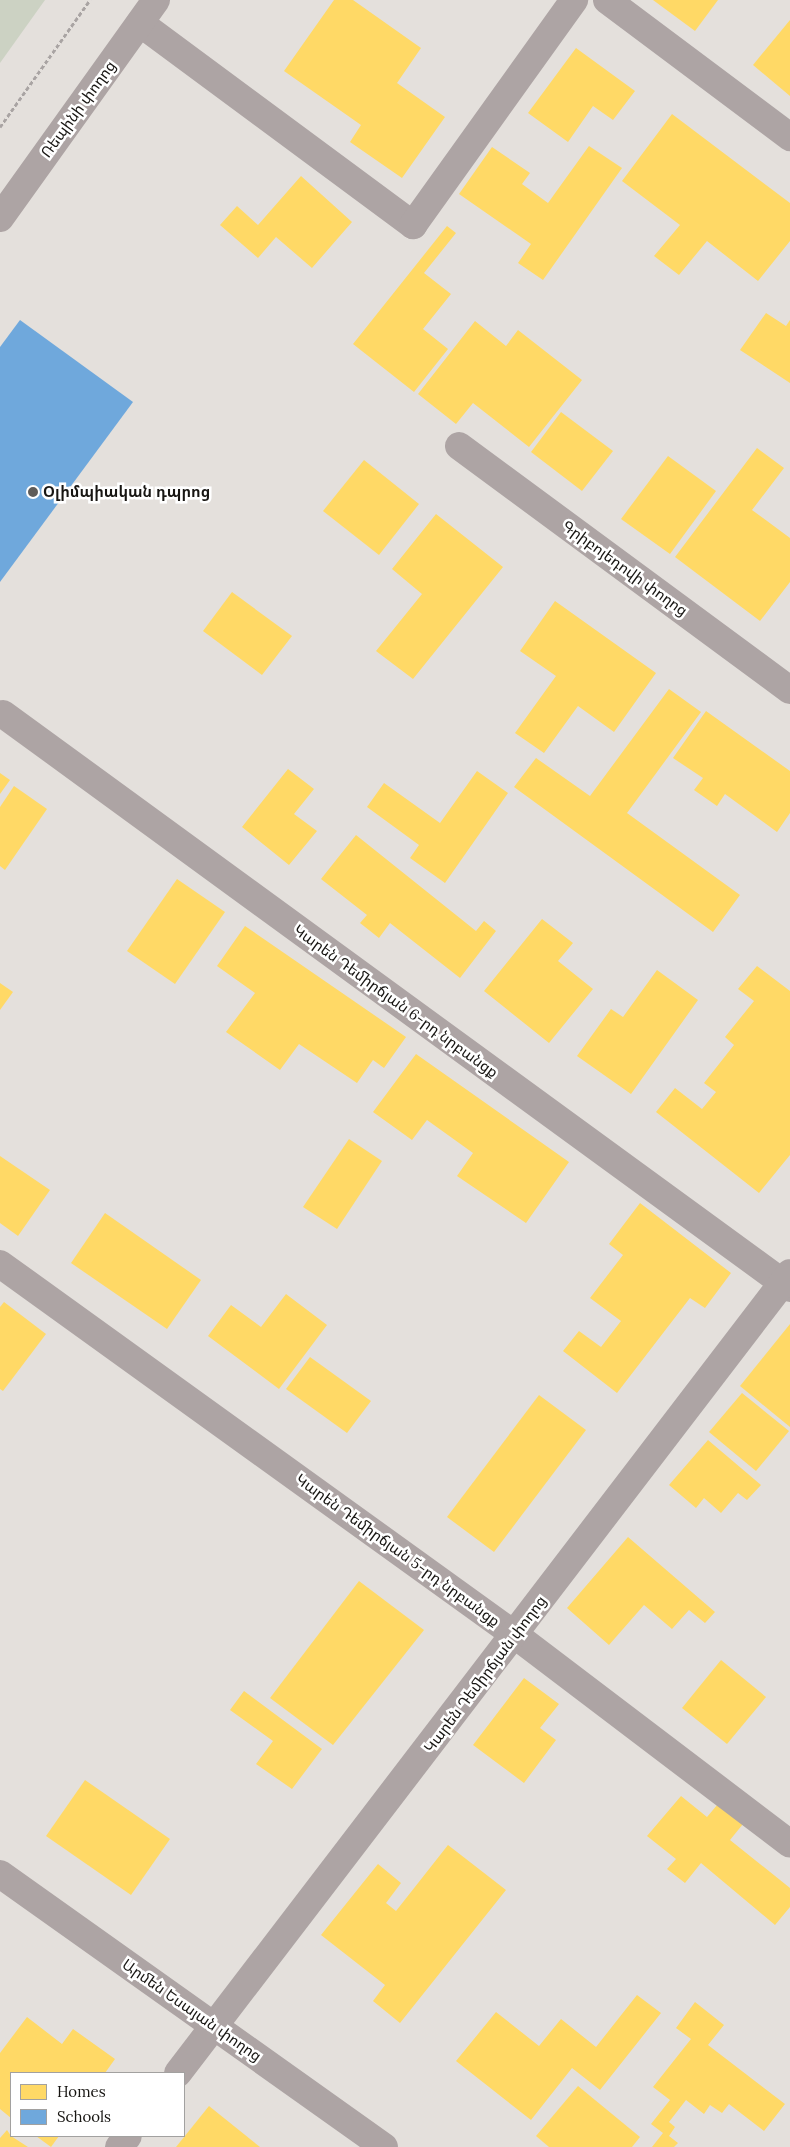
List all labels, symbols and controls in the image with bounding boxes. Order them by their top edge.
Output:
street label: Ռեպինի փողոց [37,57,119,161]
place label: Օլիմպիական դպրոց [43,483,210,501]
marker: Օլիմպիական դպրոց [27,486,39,498]
street label: Գրիբոյեդովի փողոց [559,517,691,619]
street label: Կարեն Դեմիրճյան 6-րդ նրբանցք [290,921,502,1081]
street label: Կարեն Դեմիրճյան 5-րդ նրբանցք [292,1470,504,1630]
street label: Կարեն Դեմիրճյան փողոց [420,1592,550,1756]
street label: Արմեն Եսայան փողոց [119,1955,265,2065]
legend [10,2072,185,2137]
text: Homes [57,2082,106,2101]
text: Schools [57,2107,111,2126]

